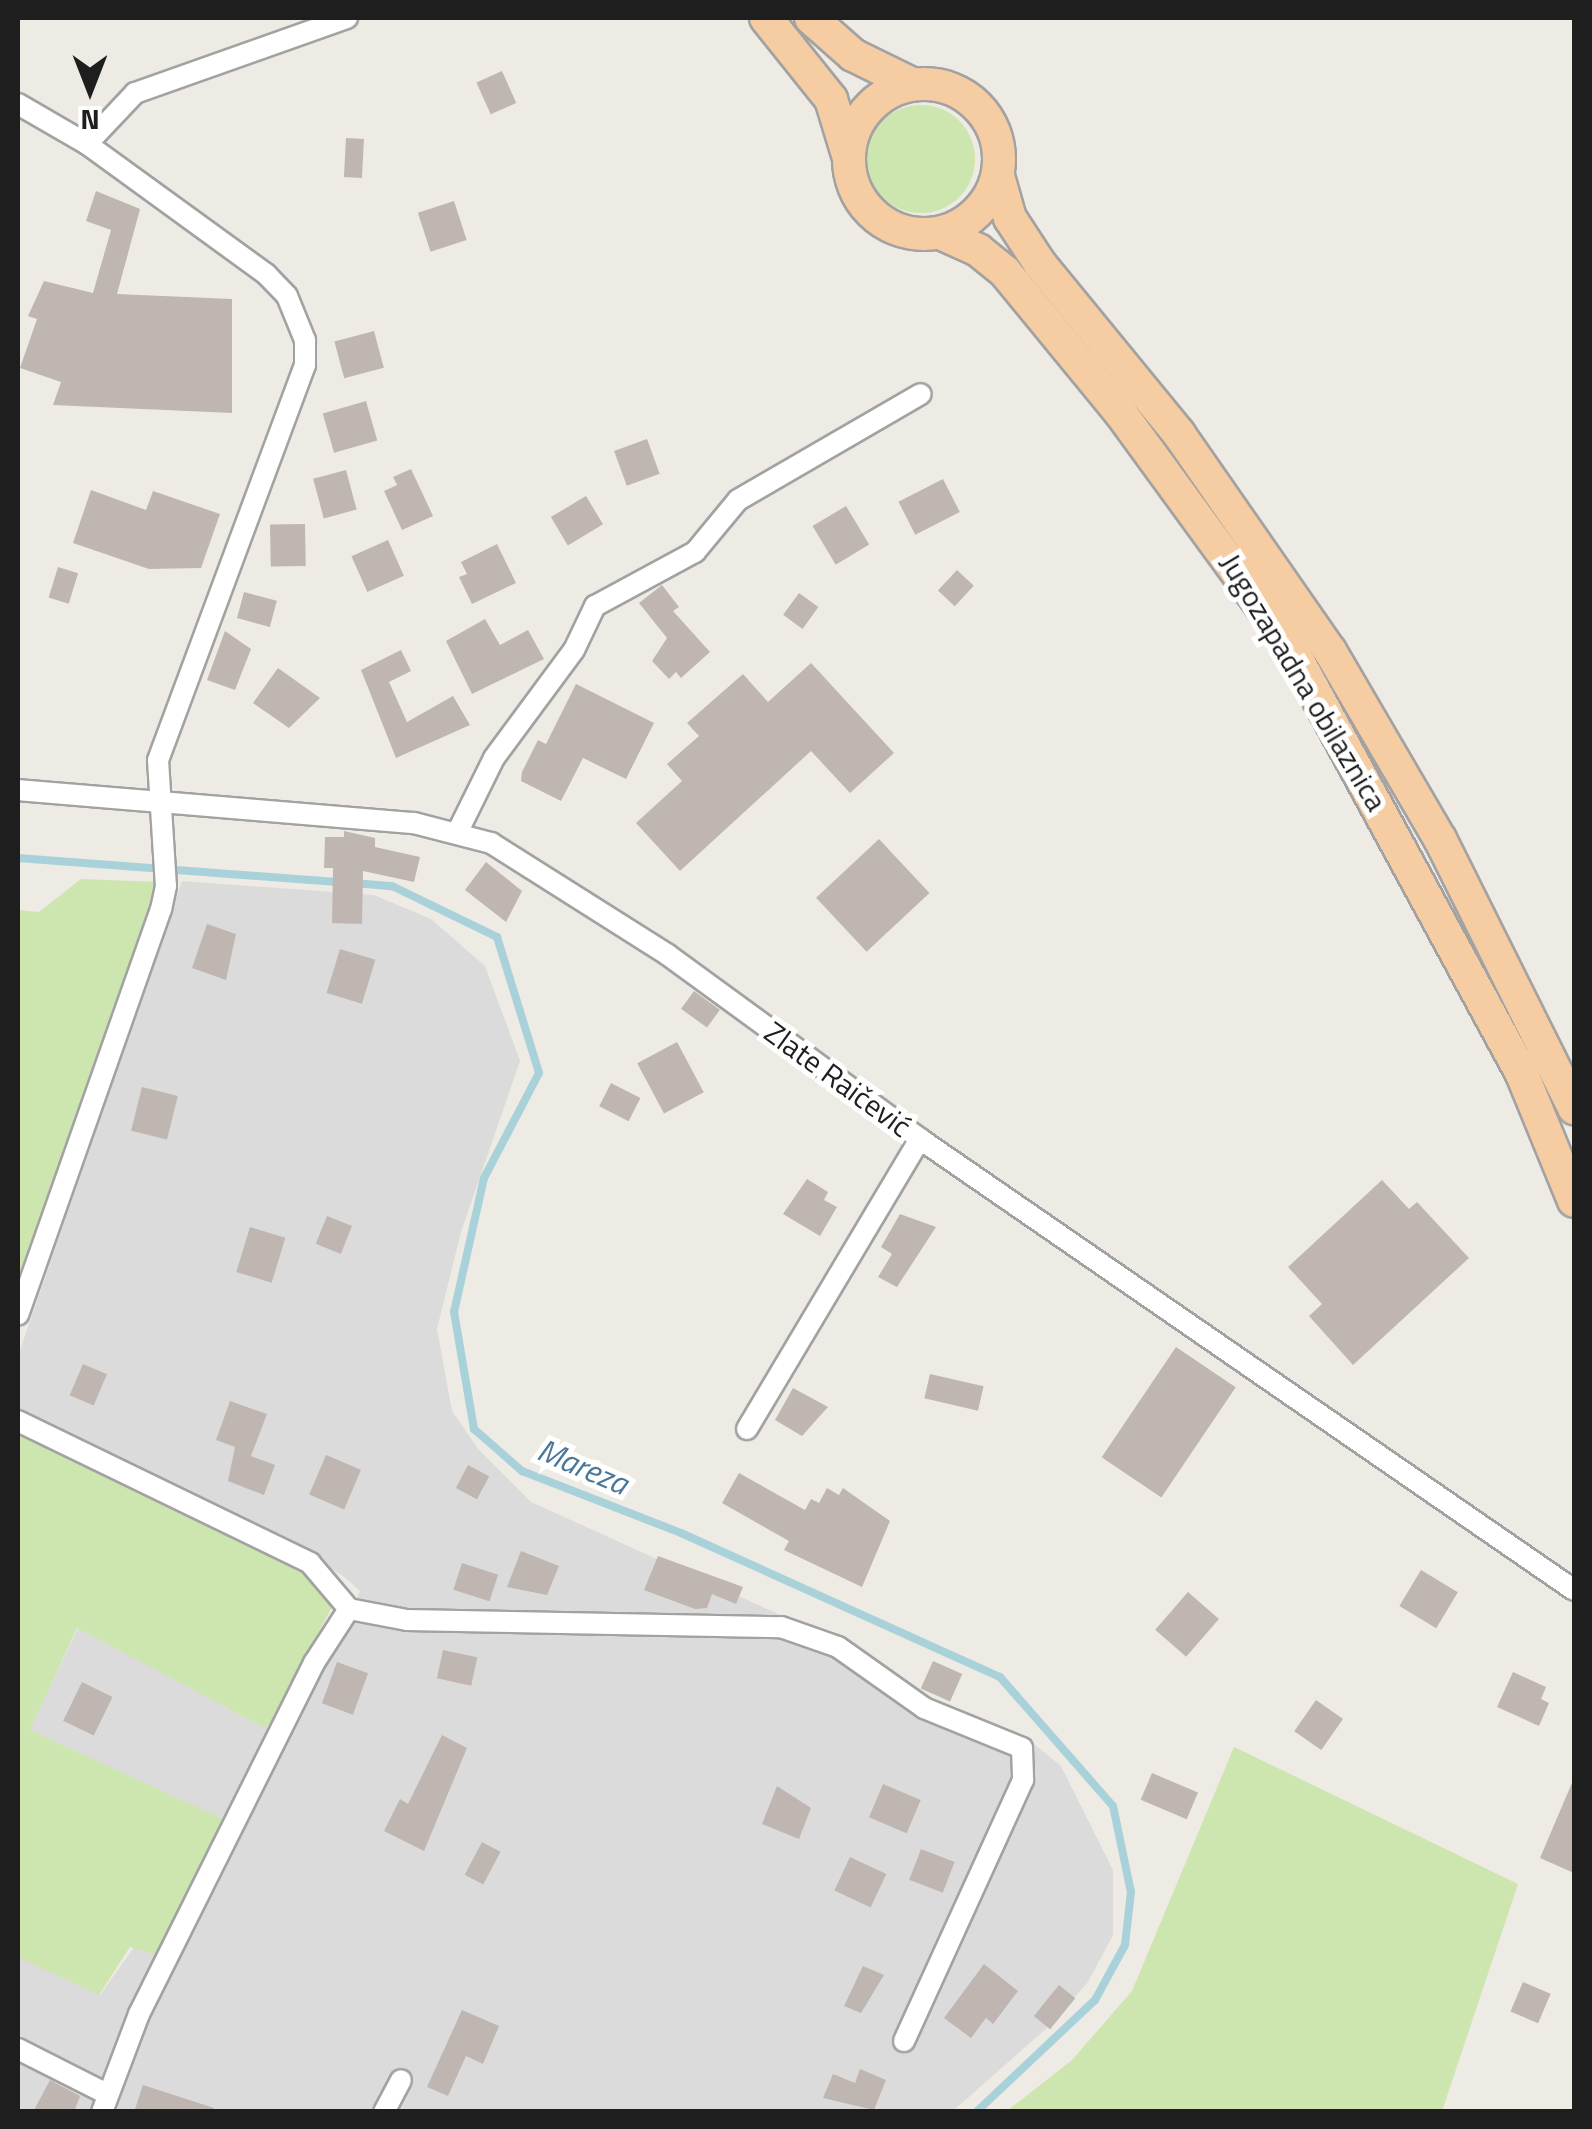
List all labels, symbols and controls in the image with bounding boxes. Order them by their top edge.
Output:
north arrow [40,40,140,140]
text: N [80,99,100,142]
street label: Jugozapadna obilaznica [1213,547,1395,817]
street label: Zlate Raičević [758,1014,918,1144]
water label: Mareza [532,1430,634,1502]

